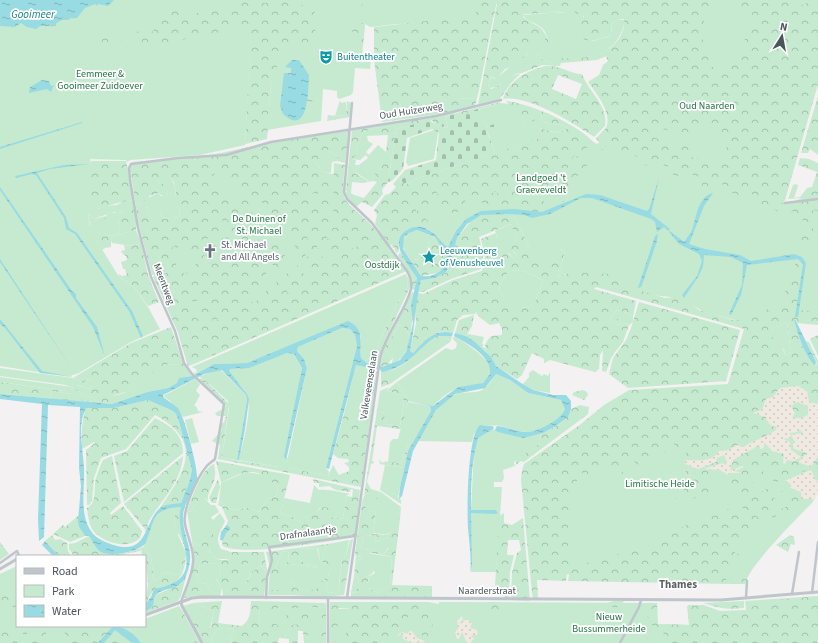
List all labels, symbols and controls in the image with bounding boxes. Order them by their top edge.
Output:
water label: Gooimeer [11,7,56,22]
north arrow [762,16,802,56]
text: N [779,19,789,35]
theatre icon: Buitentheater [318,49,334,65]
place label: Buitentheater [337,50,395,64]
park label: Eemmeer & Gooimeer Zuidoever [57,67,143,93]
street label: Oud Huizerweg [378,99,444,123]
park label: Oud Naarden [679,99,735,113]
park label: Landgoed 't Graeveveldt [516,171,567,197]
park label: De Duinen of St. Michael [232,212,287,238]
place label: St. Michael and All Angels [221,238,279,264]
church icon: St. Michael and All Angels [202,243,218,259]
place label: Leeuwenberg of Venusheuvel [440,244,504,270]
place icon: Leeuwenberg of Venusheuvel [421,249,437,265]
park label: Oostdijk [365,258,399,272]
street label: Meentweg [150,261,178,307]
street label: Valkeveenselaan [357,350,381,420]
park label: Limitische Heide [625,477,695,491]
street label: Drafnalaantje [279,522,337,544]
legend [16,555,146,627]
text: Road [52,563,78,580]
district label: Thames [659,577,697,592]
text: Park [52,583,74,600]
street label: Naarderstraat [458,584,517,598]
text: Water [52,603,82,620]
park label: Nieuw Bussummerheide [572,610,646,636]

